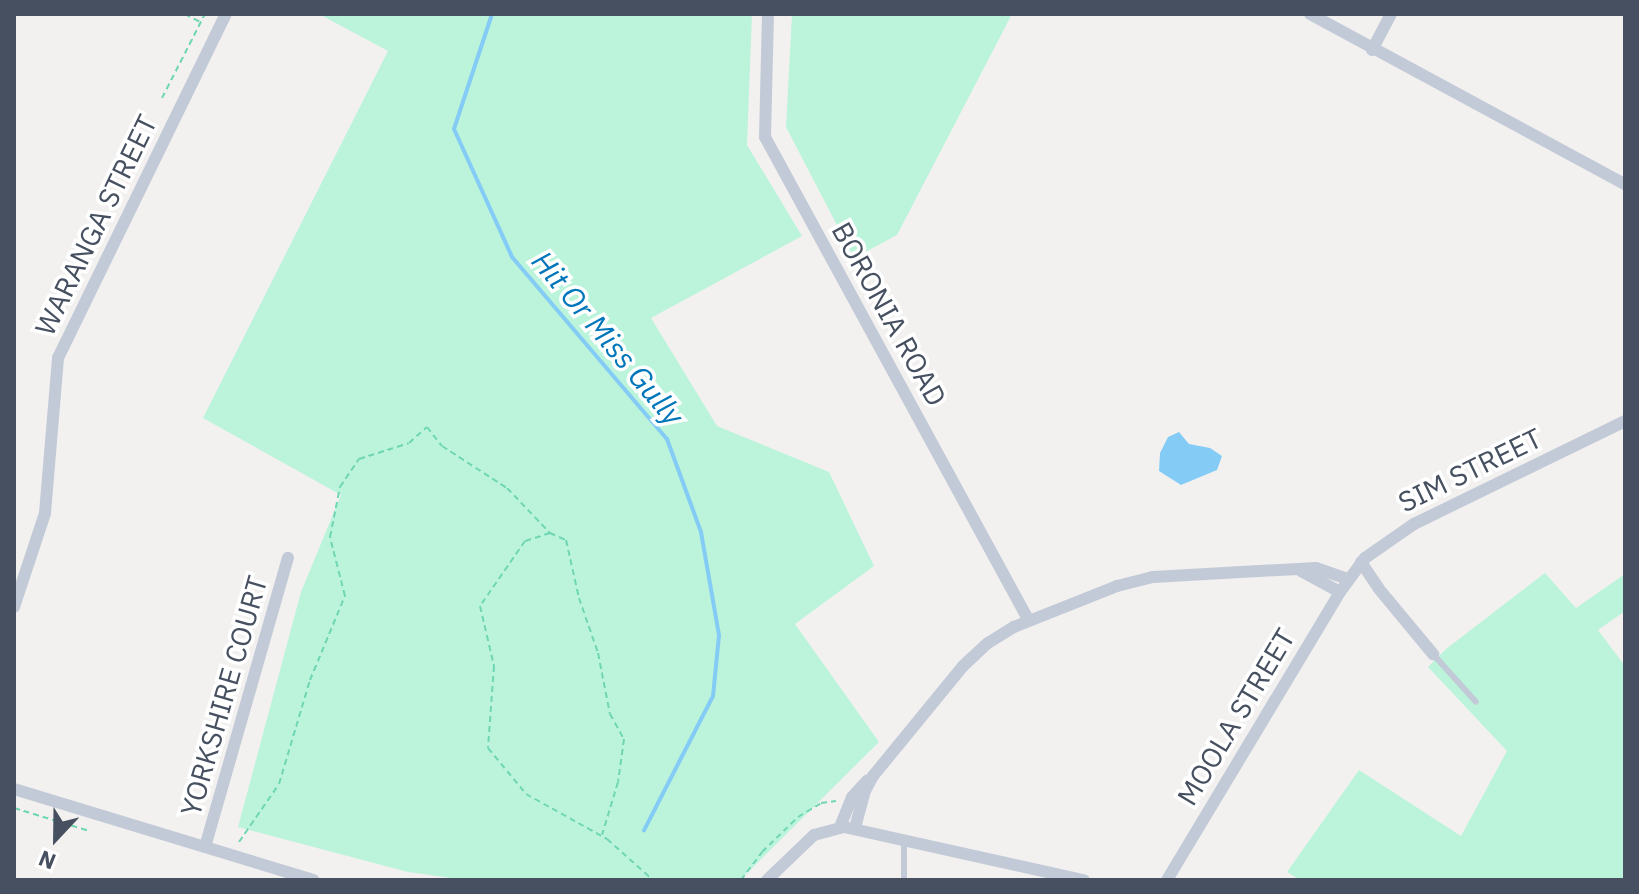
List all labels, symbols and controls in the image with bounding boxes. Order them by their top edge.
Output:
street label: WARANGA STREET [28,109,164,341]
street label: BORONIA ROAD [825,216,953,412]
water label: Hit Or Miss Gully [525,243,691,433]
street label: SIM STREET [1393,421,1547,519]
street label: YORKSHIRE COURT [174,572,274,820]
street label: MOOLA STREET [1170,623,1302,811]
north arrow [16,798,96,878]
text: N [34,844,60,877]

